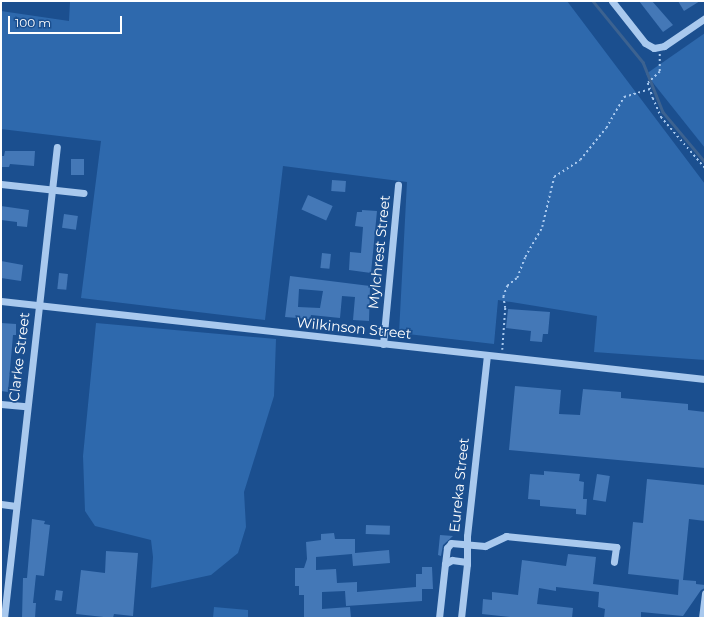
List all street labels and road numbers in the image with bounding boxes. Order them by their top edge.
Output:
street label: Mylchrest Street [365,194,393,310]
street label: Clarke Street [5,311,33,403]
street label: Wilkinson Street [296,314,412,342]
street label: Eureka Street [446,437,472,533]

